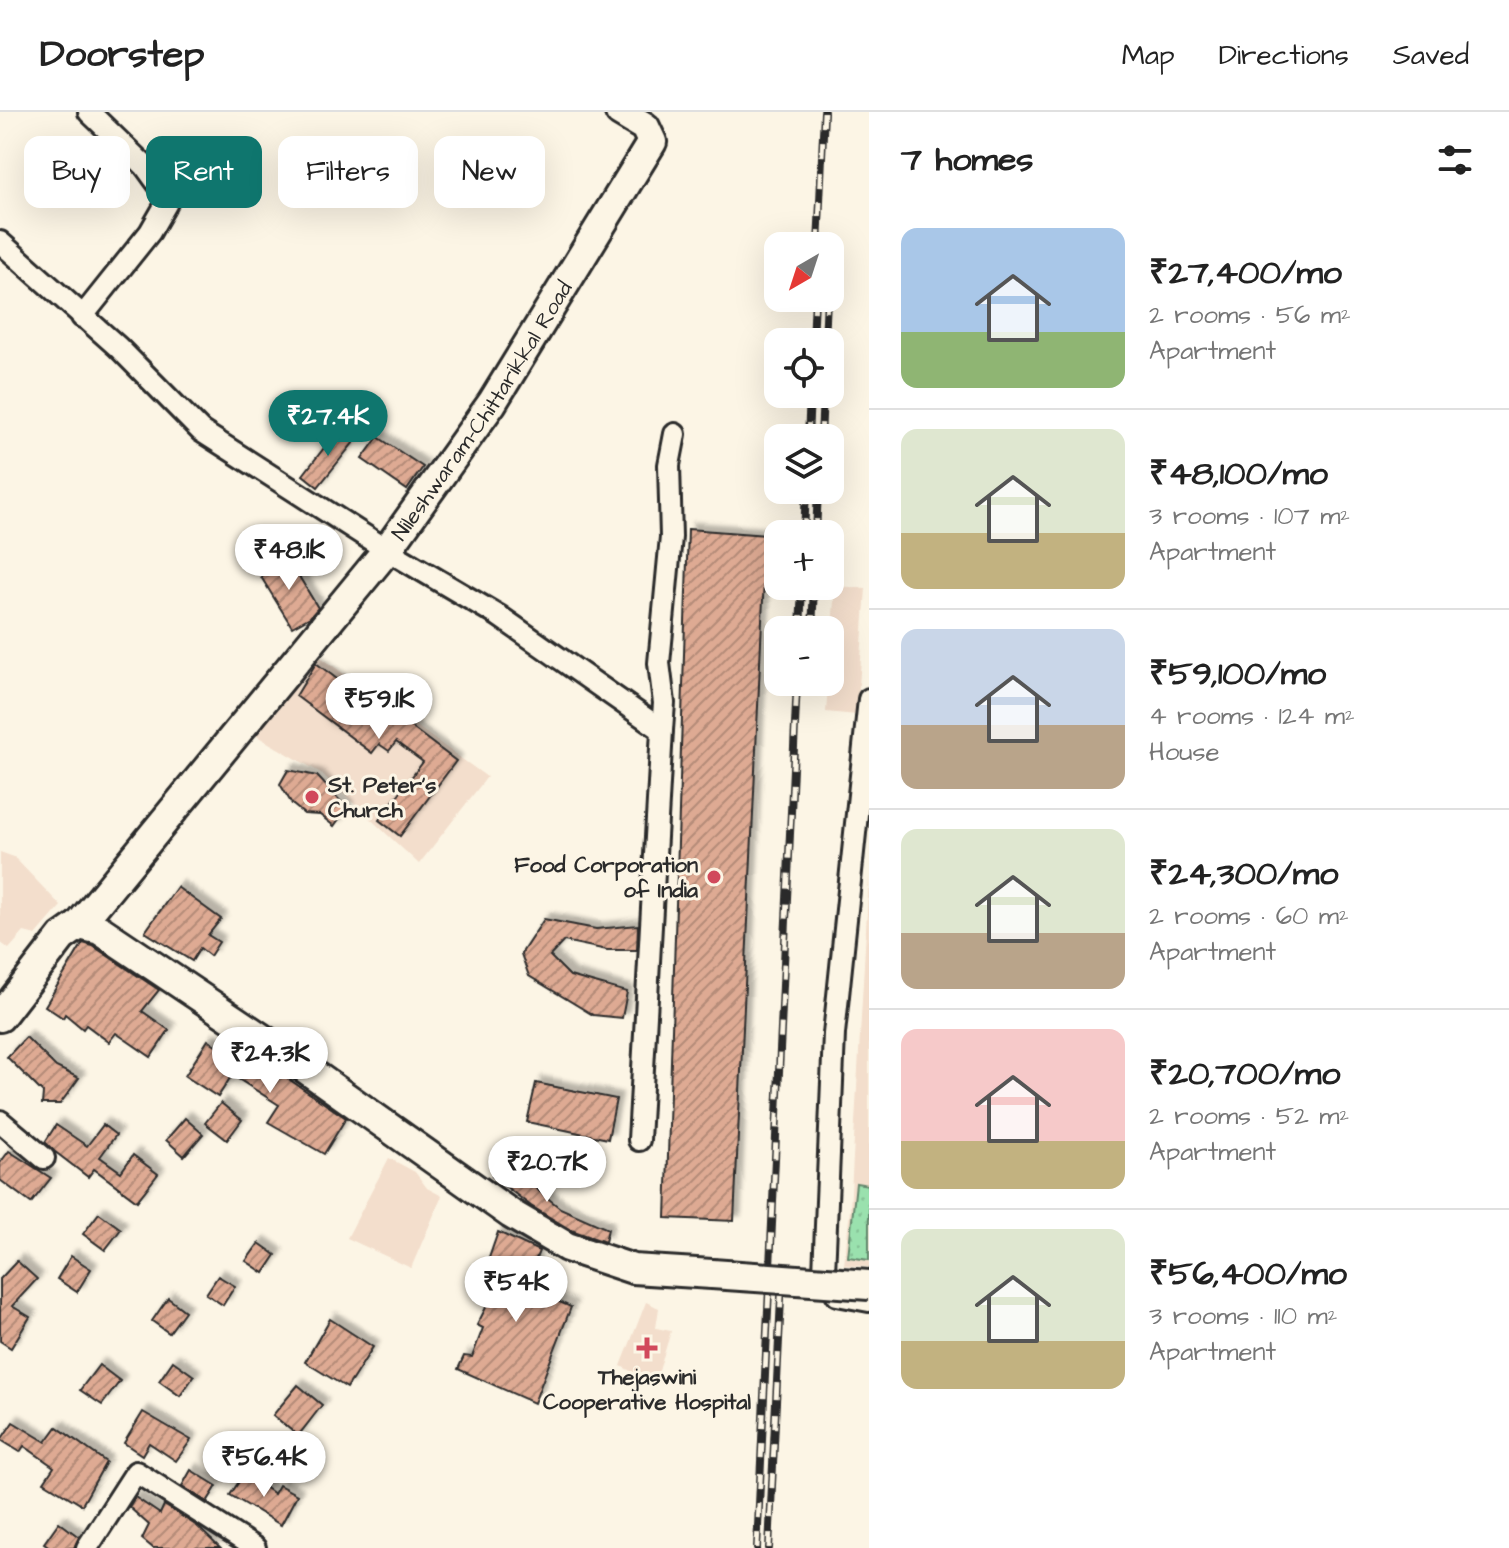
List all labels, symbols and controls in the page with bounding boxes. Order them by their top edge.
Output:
text: Doorstep [40,29,205,81]
text: Map [1122,36,1175,75]
text: Directions [1219,36,1349,75]
text: Saved [1393,36,1469,75]
chip: Buy [24,136,130,208]
chip: Rent [146,136,262,208]
chip: Filters [278,136,418,208]
chip: New [434,136,545,208]
text: 7 homes [901,136,1033,184]
icon: filters [1433,138,1477,182]
north arrow [764,232,844,312]
map controls [764,232,844,696]
text: ₹27,400/mo [1149,249,1342,297]
icon: home [965,260,1061,356]
street label: Nileshwaram-Chittarikkal Road [385,275,580,547]
text: 2 rooms · 56 m² [1149,297,1351,333]
button: locate [764,328,844,408]
text: Apartment [1149,333,1276,369]
pin: ₹27.4K [263,390,393,458]
text: ₹27.4K [287,398,369,434]
button: layers [764,424,844,504]
text: ₹48,100/mo [1149,450,1328,498]
icon: home [965,461,1061,557]
text: 3 rooms · 107 m² [1149,498,1350,534]
button: + [764,520,844,600]
pin: ₹48.1K [224,524,354,592]
text: ₹48.1K [253,532,325,568]
text: Apartment [1149,534,1276,570]
button: − [764,616,844,696]
text: ₹59,100/mo [1149,650,1326,698]
icon: home [965,661,1061,757]
pin: ₹59.1K [314,673,444,741]
text: ₹59.1K [344,681,414,717]
text: 4 rooms · 124 m² [1149,698,1355,734]
text: House [1149,734,1220,770]
place label: St. Peter's Church [327,770,436,826]
marker: St. Peter's Church [303,788,321,806]
place label: Food Corporation of India [514,850,699,906]
text: ₹24,300/mo [1149,850,1338,898]
icon: home [965,861,1061,957]
marker: Food Corporation of India [705,868,723,886]
text: 2 rooms · 60 m² [1149,898,1349,934]
text: Apartment [1149,934,1276,970]
pin: ₹24.3K [205,1027,335,1095]
text: ₹24.3K [230,1035,310,1071]
text: ₹20,700/mo [1149,1050,1340,1098]
icon: home [965,1061,1061,1157]
text: 2 rooms · 52 m² [1149,1098,1349,1134]
text: Apartment [1149,1134,1276,1170]
pin: ₹20.7K [482,1136,612,1204]
text: ₹20.7K [506,1144,588,1180]
text: ₹56,400/mo [1149,1250,1347,1298]
pin: ₹54K [469,1256,563,1324]
icon: home [965,1261,1061,1357]
text: ₹54K [483,1264,549,1300]
text: 3 rooms · 110 m² [1149,1298,1337,1334]
text: Apartment [1149,1334,1276,1370]
marker: Thejaswini Cooperative Hospital [636,1337,658,1359]
place label: Thejaswini Cooperative Hospital [543,1362,752,1418]
pin: ₹56.4K [199,1431,329,1499]
text: ₹56.4K [221,1439,307,1475]

